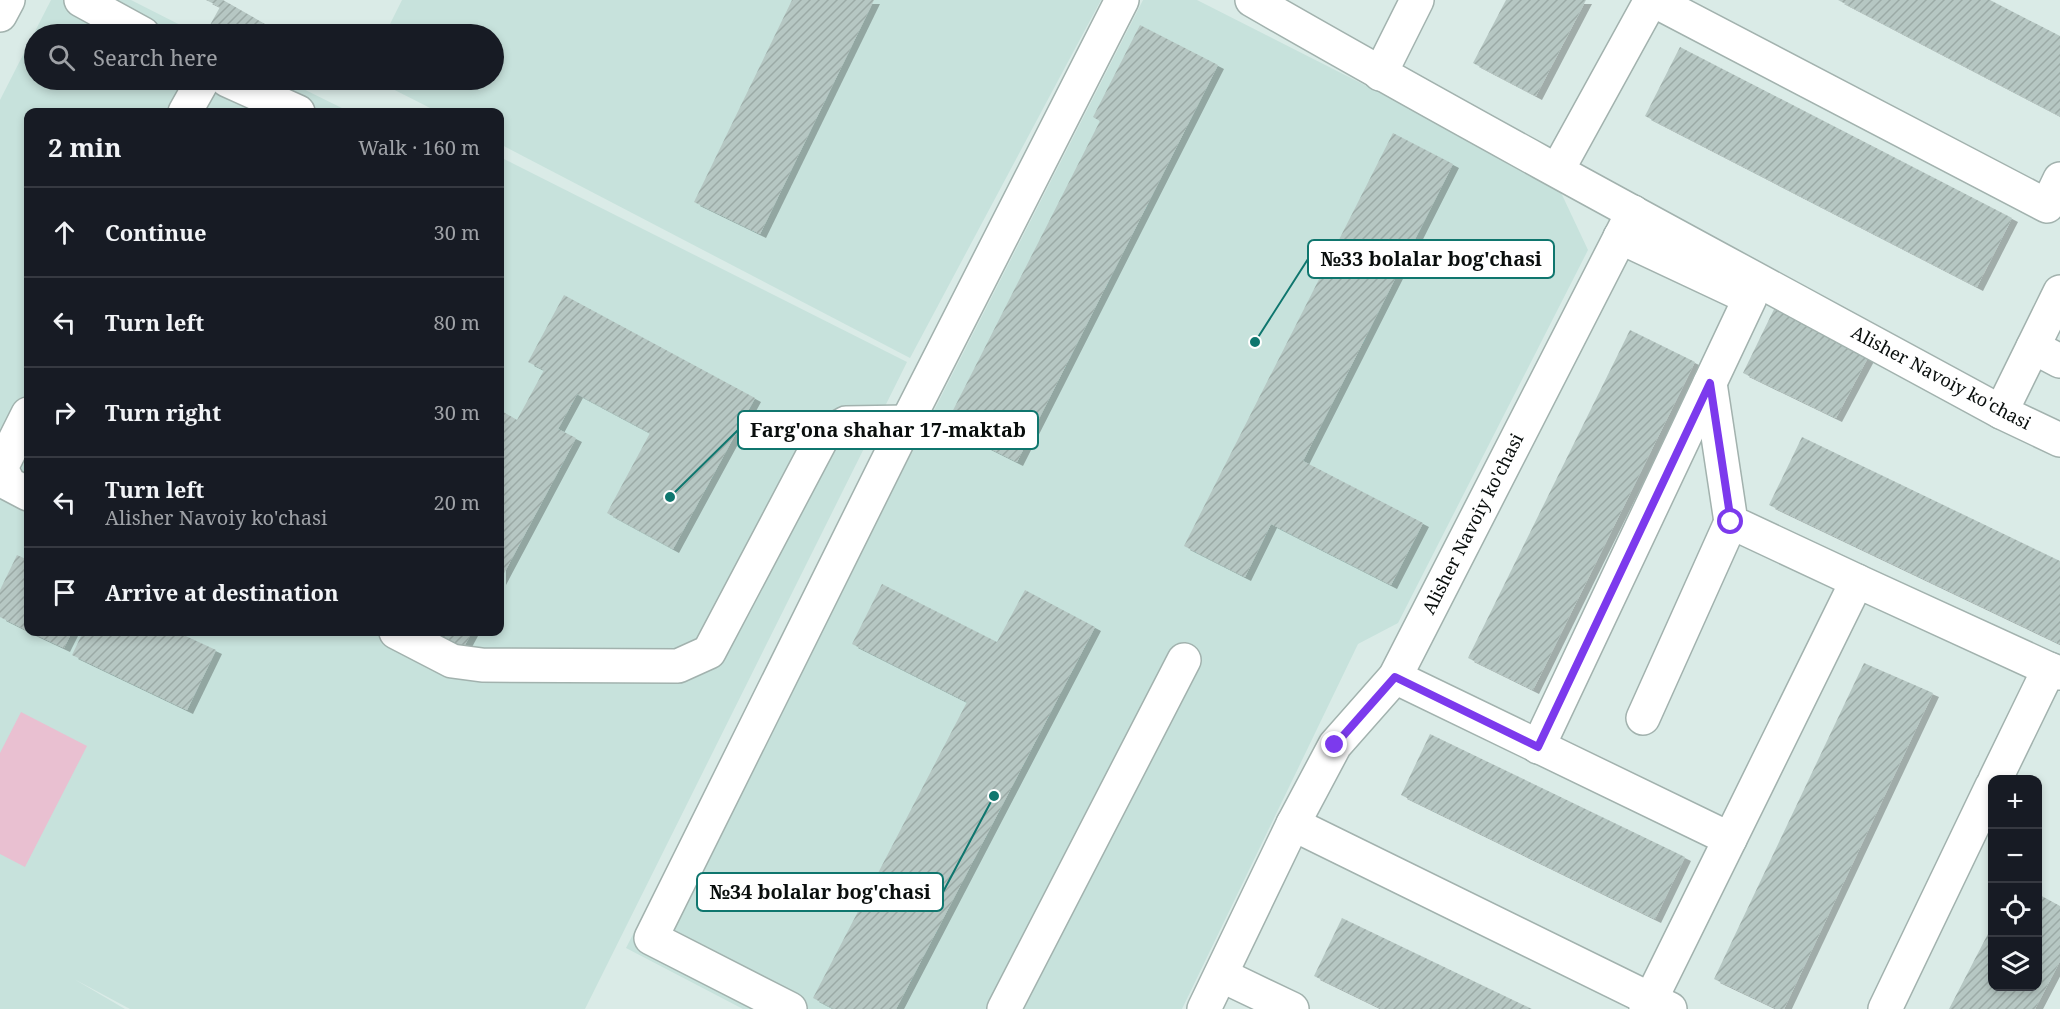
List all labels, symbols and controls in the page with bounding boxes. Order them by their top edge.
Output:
search box [24,24,504,90]
icon: search [45,41,78,74]
text: Search here [93,42,218,72]
text: 2 min [48,129,122,165]
text: Walk · 160 m [358,134,480,161]
icon: ahead [48,216,81,249]
text: Continue [105,217,207,247]
text: 30 m [434,219,480,246]
callout: №33 bolalar bog'chasi [1308,240,1554,278]
text: №33 bolalar bog'chasi [1320,245,1542,272]
icon: left [48,306,81,339]
text: Turn left [105,307,204,337]
text: 80 m [434,309,480,336]
street label: Alisher Navoiy ko'chasi [1847,320,2036,435]
icon: right [48,396,81,429]
text: Turn right [105,397,221,427]
text: 30 m [434,399,480,426]
callout: Farg'ona shahar 17-maktab [738,411,1038,449]
text: Farg'ona shahar 17-maktab [750,416,1026,443]
street label: Alisher Navoiy ko'chasi [1416,429,1528,618]
text: Turn left [105,474,204,504]
icon: left [48,486,81,519]
text: 20 m [434,489,480,516]
text: Alisher Navoiy ko'chasi [105,504,327,531]
route start [1717,508,1743,534]
icon: arrive [48,576,81,609]
text: Arrive at destination [105,577,339,607]
route end [1321,731,1347,757]
map controls [1988,775,2042,991]
button: + [1988,775,2042,829]
button: − [1988,829,2042,883]
callout: №34 bolalar bog'chasi [697,873,943,911]
text: №34 bolalar bog'chasi [709,878,931,905]
button: locate [1988,883,2042,937]
button: layers [1988,937,2042,991]

